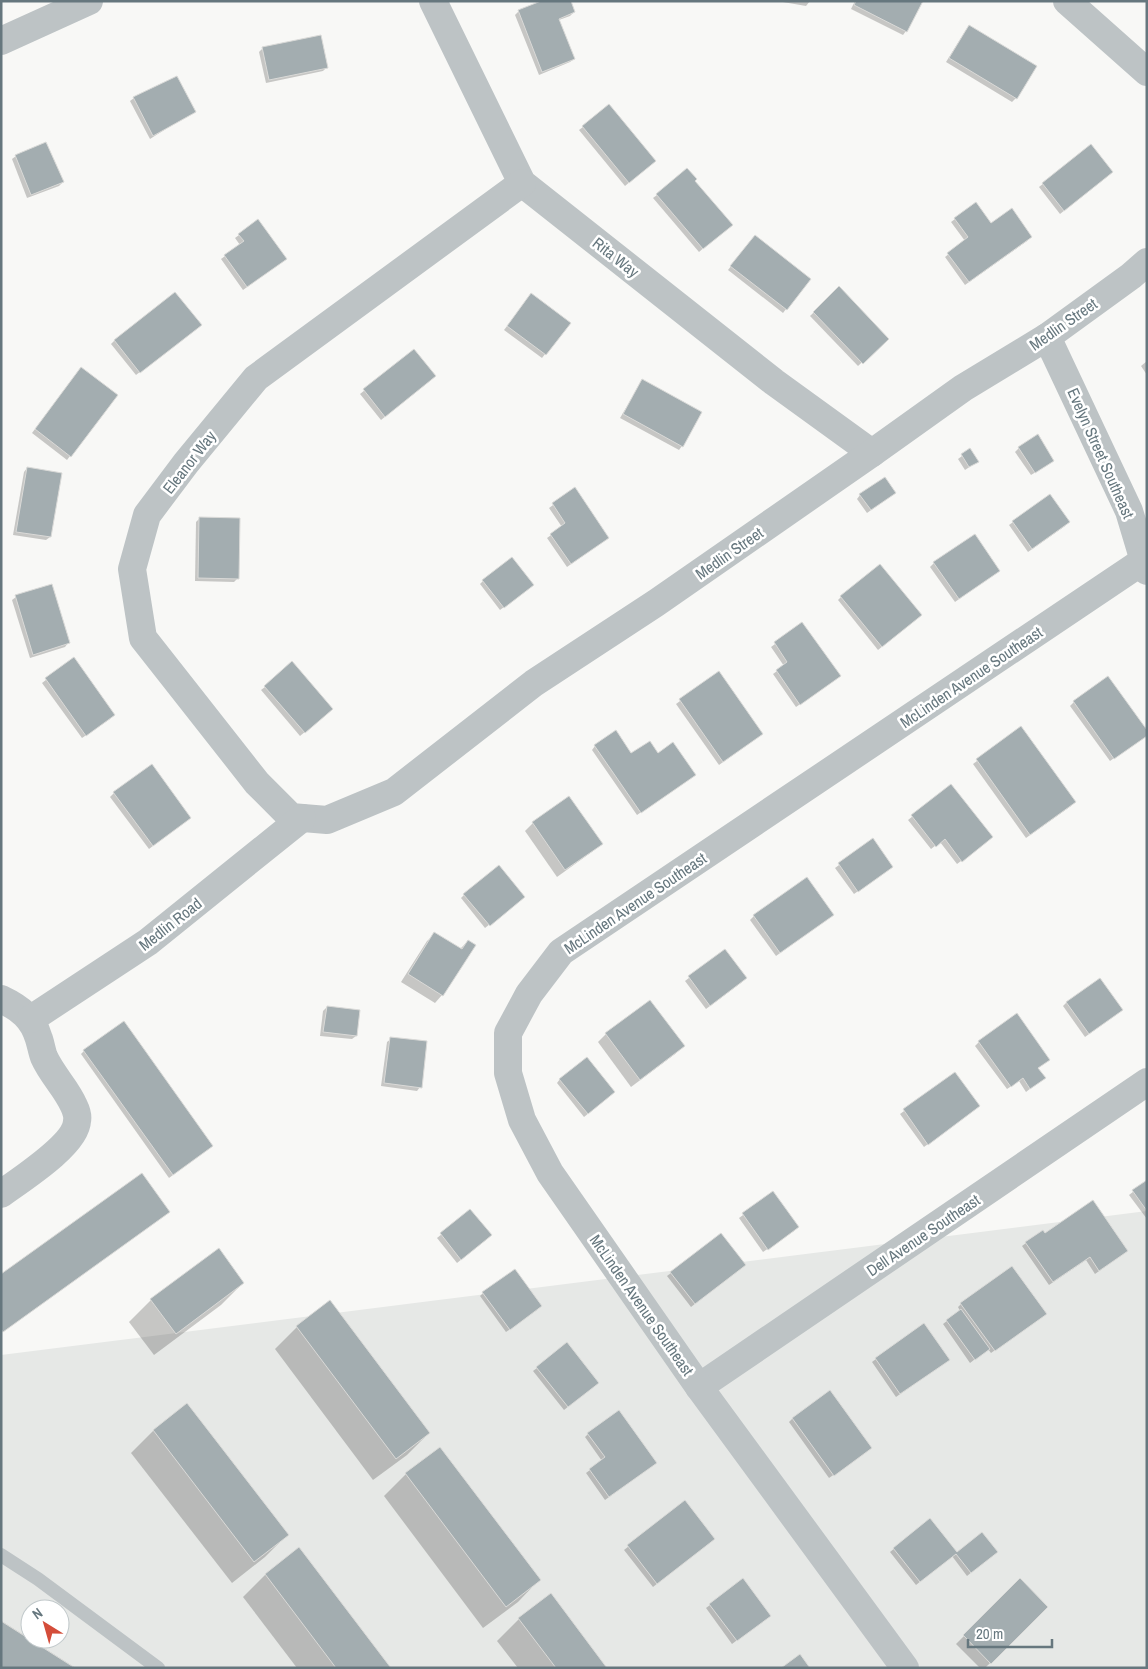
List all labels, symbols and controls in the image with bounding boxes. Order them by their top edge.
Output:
street label: Rita Way [588,232,644,282]
street label: Medlin Street [1025,292,1102,355]
street label: Evelyn Street Southeast [1062,384,1140,522]
street label: Eleanor Way [157,425,221,498]
street label: Medlin Street [691,521,768,584]
street label: McLinden Avenue Southeast [895,621,1047,733]
street label: McLinden Avenue Southeast [559,847,711,959]
street label: Medlin Road [134,892,206,956]
street label: Dell Avenue Southeast [862,1189,984,1281]
street label: McLinden Avenue Southeast [585,1230,699,1380]
north arrow [20,1599,70,1649]
text: N [28,1604,46,1623]
scale bar [968,1616,1052,1648]
text: 20 m [976,1623,1003,1644]

